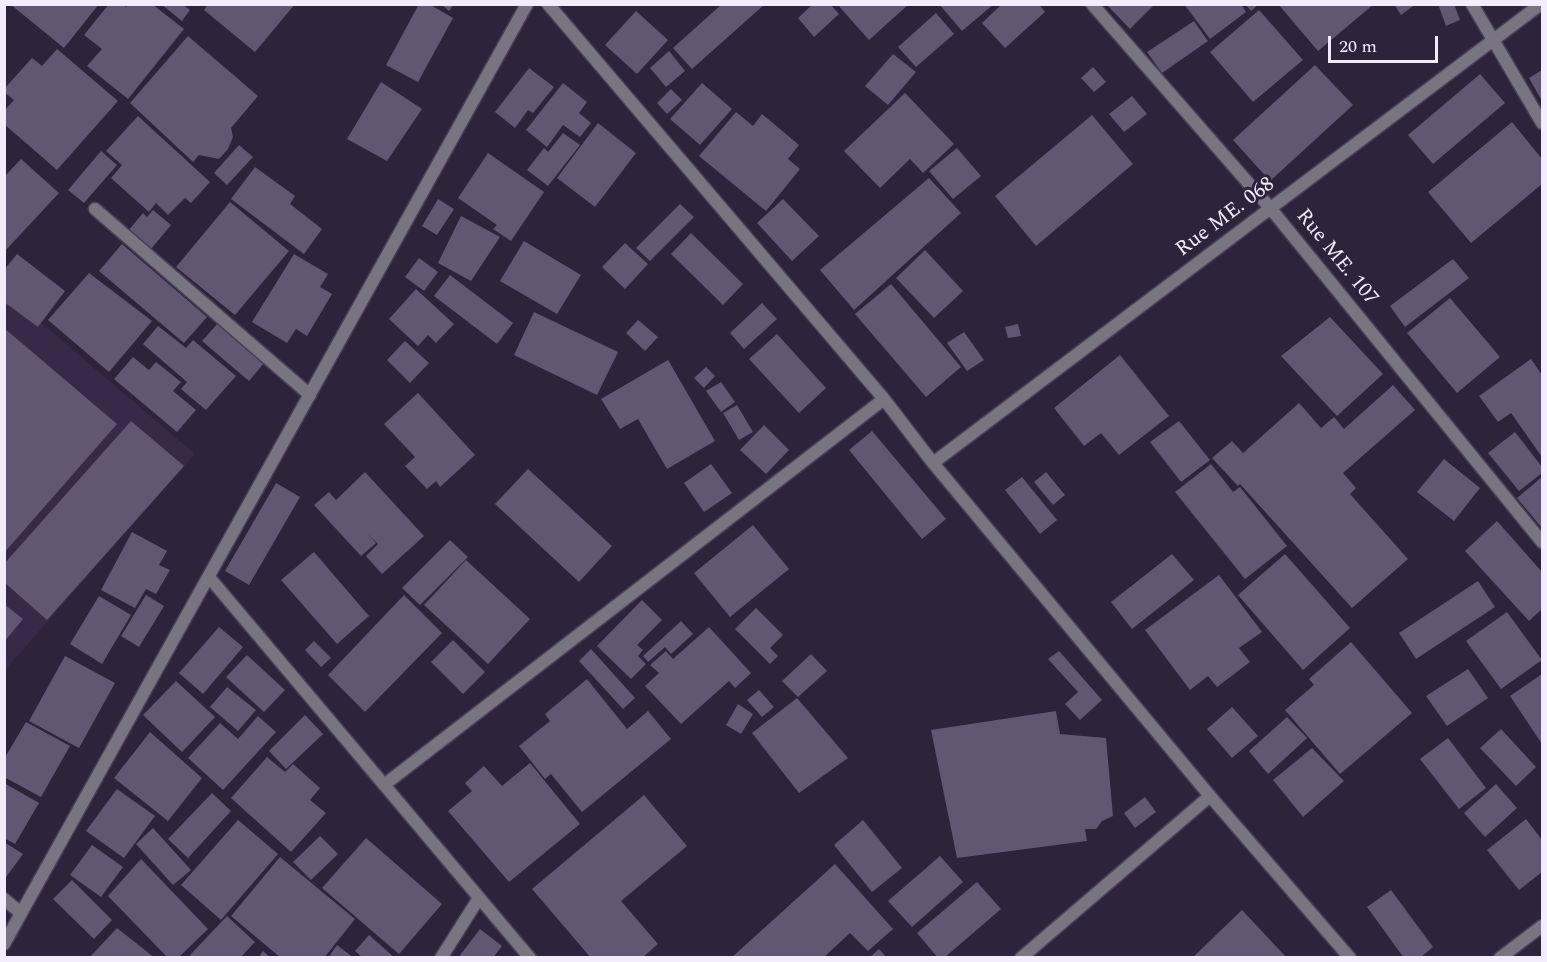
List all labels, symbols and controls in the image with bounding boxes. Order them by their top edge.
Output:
scale bar [1331,24,1440,62]
text: 20 m [1339,33,1377,60]
street label: Rue ME. 068 [1172,173,1280,263]
street label: Rue ME. 107 [1289,205,1383,311]

